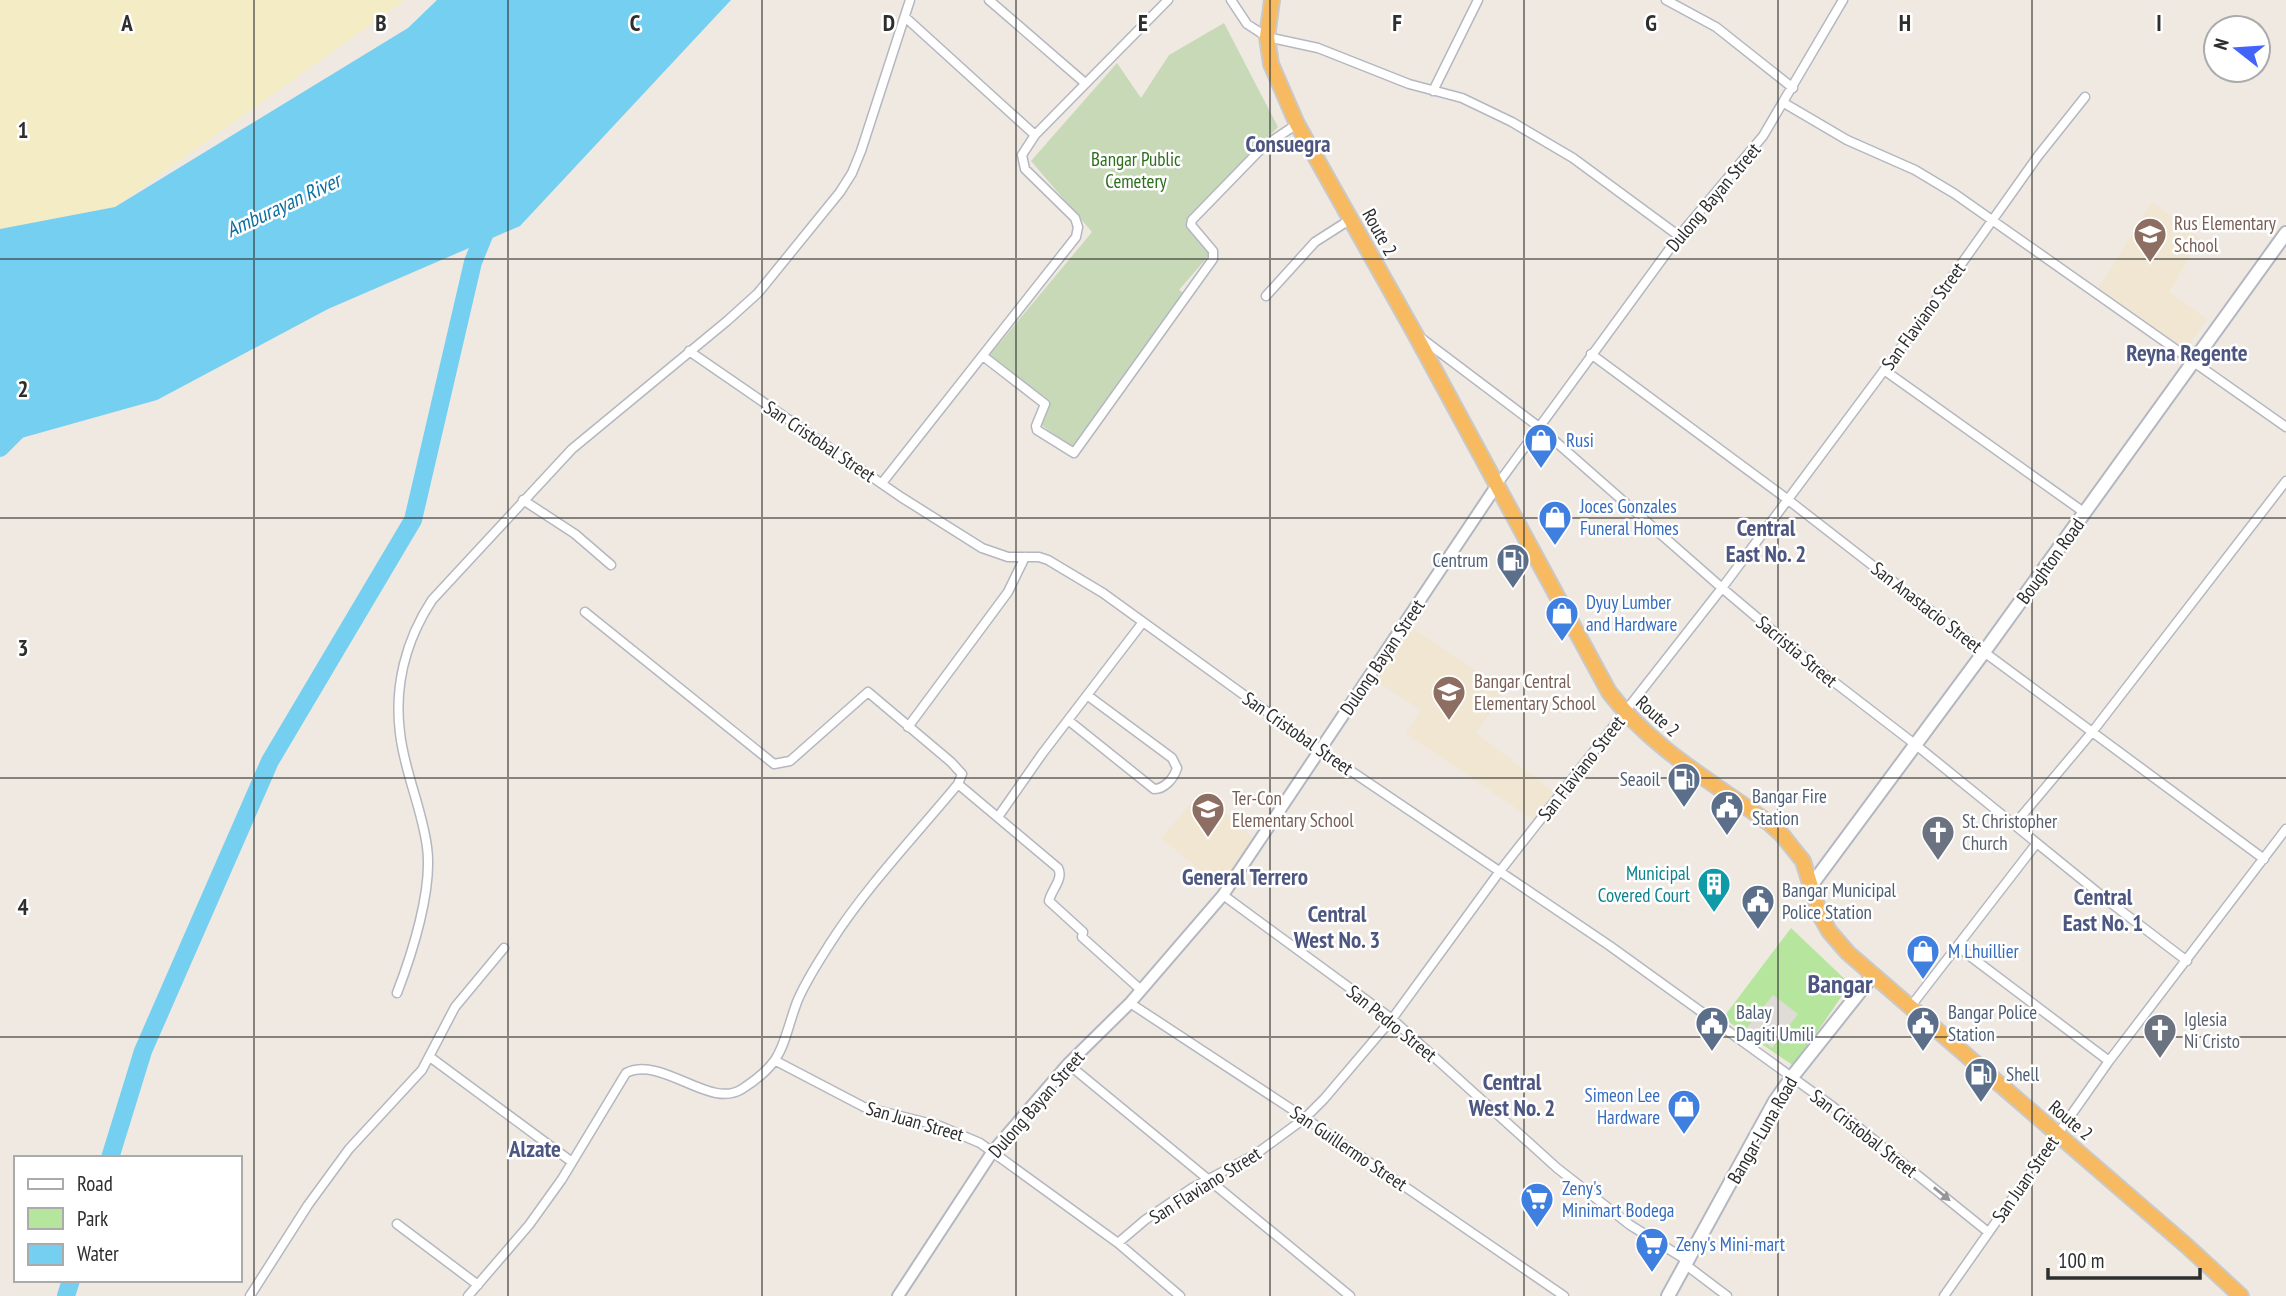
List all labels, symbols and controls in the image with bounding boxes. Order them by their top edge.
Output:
text: A [120,8,133,37]
text: B [375,8,387,37]
text: C [630,8,641,37]
text: D [883,8,895,37]
text: E [1138,8,1148,37]
text: F [1392,8,1402,37]
text: G [1645,8,1657,37]
text: H [1899,8,1911,37]
text: I [2156,8,2162,37]
north arrow [2202,14,2272,84]
text: N [2208,36,2234,52]
text: 1 [18,115,29,144]
district label: Consuegra [1246,129,1331,158]
street label: Dulong Bayan Street [1661,137,1766,256]
park label: Bangar Public Cemetery [1091,147,1181,193]
water label: Amburayan River [221,165,347,243]
street label: Route 2 [1357,204,1403,260]
place label: Rus Elementary School [2174,211,2277,257]
school or university icon: Rus Elementary School [2131,215,2169,264]
street label: San Flaviano Street [1876,257,1970,374]
district label: Reyna Regente [2126,338,2248,367]
text: 2 [18,374,29,403]
street label: San Cristobal Street [760,395,881,488]
shop icon: Rusi [1522,421,1560,470]
place label: Rusi [1566,428,1594,452]
place label: Joces Gonzales Funeral Homes [1579,494,1679,540]
shop icon: Joces Gonzales Funeral Homes [1536,498,1574,547]
district label: Central East No. 2 [1726,513,1806,568]
street label: Boughton Road [2011,513,2089,609]
fuel station icon: Centrum [1494,541,1532,590]
place label: Centrum [1433,548,1488,572]
street label: San Anastacio Street [1867,556,1988,658]
place label: Dyuy Lumber and Hardware [1586,590,1677,636]
street label: Dulong Bayan Street [1334,594,1430,719]
shop icon: Dyuy Lumber and Hardware [1543,594,1581,643]
street label: Sacristia Street [1752,610,1843,692]
text: 3 [18,633,29,662]
place label: Bangar Central Elementary School [1474,669,1596,715]
school or university icon: Bangar Central Elementary School [1430,673,1468,722]
street label: San Cristobal Street [1238,686,1358,780]
street label: Route 2 [1631,690,1685,742]
street label: San Flaviano Street [1532,710,1630,825]
fuel station icon: Seaoil [1665,760,1703,809]
place label: Seaoil [1620,767,1661,791]
place label: Bangar Fire Station [1752,784,1827,830]
place label: Ter-Con Elementary School [1232,786,1354,832]
public building icon: Bangar Fire Station [1708,788,1746,837]
school or university icon: Ter-Con Elementary School [1189,790,1227,839]
place label: St. Christopher Church [1962,809,2058,855]
church icon: St. Christopher Church [1919,813,1957,862]
place label: Municipal Covered Court [1598,861,1691,907]
district label: General Terrero [1182,862,1308,891]
building icon: Municipal Covered Court [1695,865,1733,914]
place label: Bangar Municipal Police Station [1782,878,1896,924]
public building icon: Bangar Municipal Police Station [1739,882,1777,931]
district label: Central East No. 1 [2063,882,2143,937]
text: 4 [18,892,29,921]
district label: Central West No. 3 [1293,899,1380,954]
shop icon: M Lhuillier [1904,932,1942,981]
place label: M Lhuillier [1948,939,2020,963]
district label: Bangar [1807,967,1873,1000]
street label: San Pedro Street [1342,979,1442,1067]
place label: Balay Dagiti Umili [1736,1000,1814,1046]
place label: Bangar Police Station [1948,1000,2037,1046]
public building icon: Balay Dagiti Umili [1693,1004,1731,1053]
public building icon: Bangar Police Station [1904,1004,1942,1053]
place label: Iglesia Ni Cristo [2184,1007,2240,1053]
church icon: Iglesia Ni Cristo [2141,1011,2179,1060]
street label: Dulong Bayan Street [983,1045,1090,1163]
fuel station icon: Shell [1962,1055,2000,1104]
place label: Shell [2006,1062,2040,1086]
district label: Central West No. 2 [1468,1067,1555,1122]
street label: Bangar-Luna Road [1722,1072,1802,1188]
place label: Simeon Lee Hardware [1585,1083,1660,1129]
street label: San Cristobal Street [1806,1084,1923,1183]
shop icon: Simeon Lee Hardware [1665,1087,1703,1136]
street label: Route 2 [2044,1095,2098,1145]
street label: San Juan Street [864,1096,967,1147]
street label: San Guillermo Street [1286,1100,1413,1196]
street label: San Juan Street [1986,1130,2064,1227]
district label: Alzate [508,1134,561,1163]
street label: San Flaviano Street [1145,1141,1266,1229]
legend [14,1156,242,1282]
text: Road [77,1170,113,1197]
place label: Zeny's Minimart Bodega [1562,1176,1674,1222]
supermarket icon: Zeny's Minimart Bodega [1518,1180,1556,1229]
one-way arrow [1933,1187,1951,1201]
text: Park [77,1205,108,1232]
supermarket icon: Zeny's Mini-mart [1633,1225,1671,1274]
place label: Zeny's Mini-mart [1676,1232,1786,1256]
scale bar [2048,1236,2200,1280]
text: Water [77,1240,119,1267]
text: 100 m [2058,1247,2104,1274]

